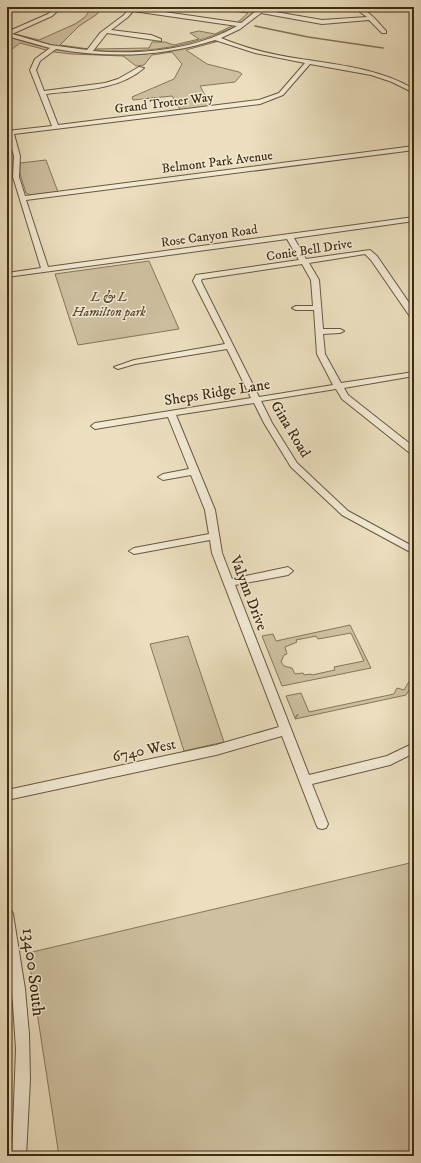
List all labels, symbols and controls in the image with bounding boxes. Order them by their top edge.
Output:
street label: Grand Trotter Way [114,89,215,117]
street label: Belmont Park Avenue [161,147,274,177]
street label: Rose Canyon Road [160,221,259,251]
street label: Conie Bell Drive [265,235,353,265]
park label: L & L Hamilton park [71,289,146,320]
street label: Sheps Ridge Lane [163,375,271,410]
street label: Gina Road [266,397,315,462]
street label: Valynn Drive [225,552,271,633]
street label: 6740 West [111,734,178,766]
street label: 13400 South [17,927,49,1018]

